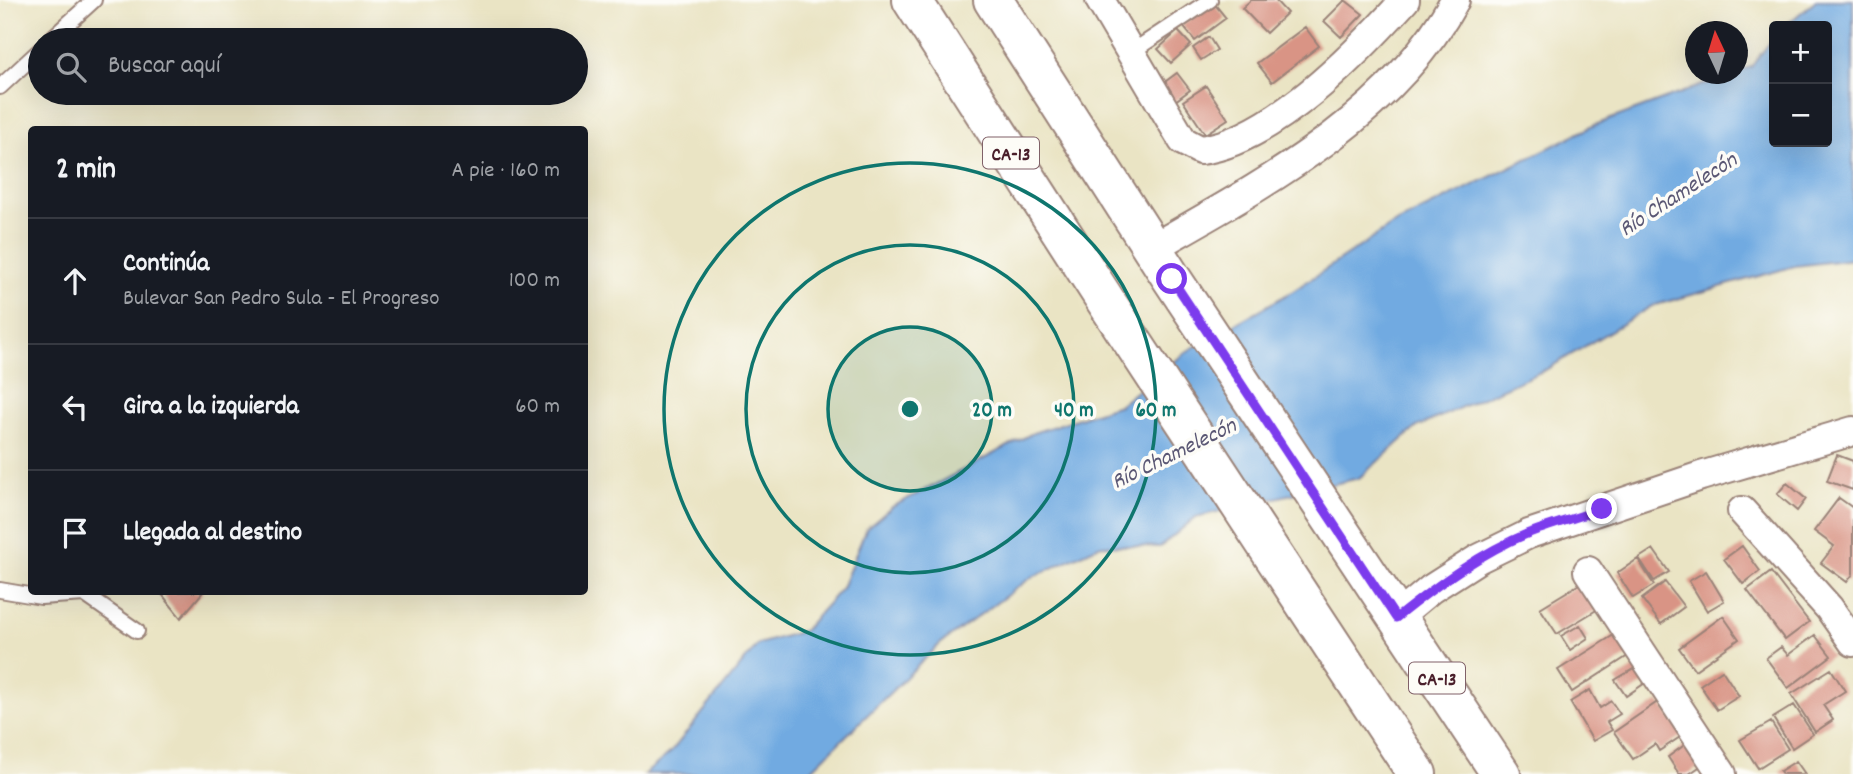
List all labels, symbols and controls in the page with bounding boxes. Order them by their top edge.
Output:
north arrow [1685,21,1748,84]
map controls [1769,21,1832,147]
button: + [1769,21,1832,84]
search box [28,28,588,105]
icon: search [52,48,90,86]
text: Buscar aquí [108,48,220,85]
button: − [1769,84,1832,147]
road number: CA-13 [983,138,1039,168]
water label: Río Chamelecón [1613,145,1746,247]
text: 2 min [56,150,116,193]
text: A pie · 160 m [452,155,560,188]
text: Continúa [123,246,209,283]
icon: ahead [56,262,94,300]
route start [1156,263,1187,294]
text: 100 m [509,265,560,298]
text: Bulevar San Pedro Sula - El Progreso [123,283,440,316]
icon: left [56,388,94,426]
text: Gira a la izquierda [123,389,299,426]
text: 60 m [515,391,560,424]
centre of rings [898,397,922,421]
text: 20 m [972,397,1012,427]
text: 40 m [1054,397,1094,427]
text: 60 m [1136,397,1176,427]
water label: Río Chamelecón [1107,410,1244,500]
route end [1586,493,1617,524]
icon: arrive [56,514,94,552]
text: Llegada al destino [123,515,302,552]
road number: CA-13 [1409,663,1465,694]

